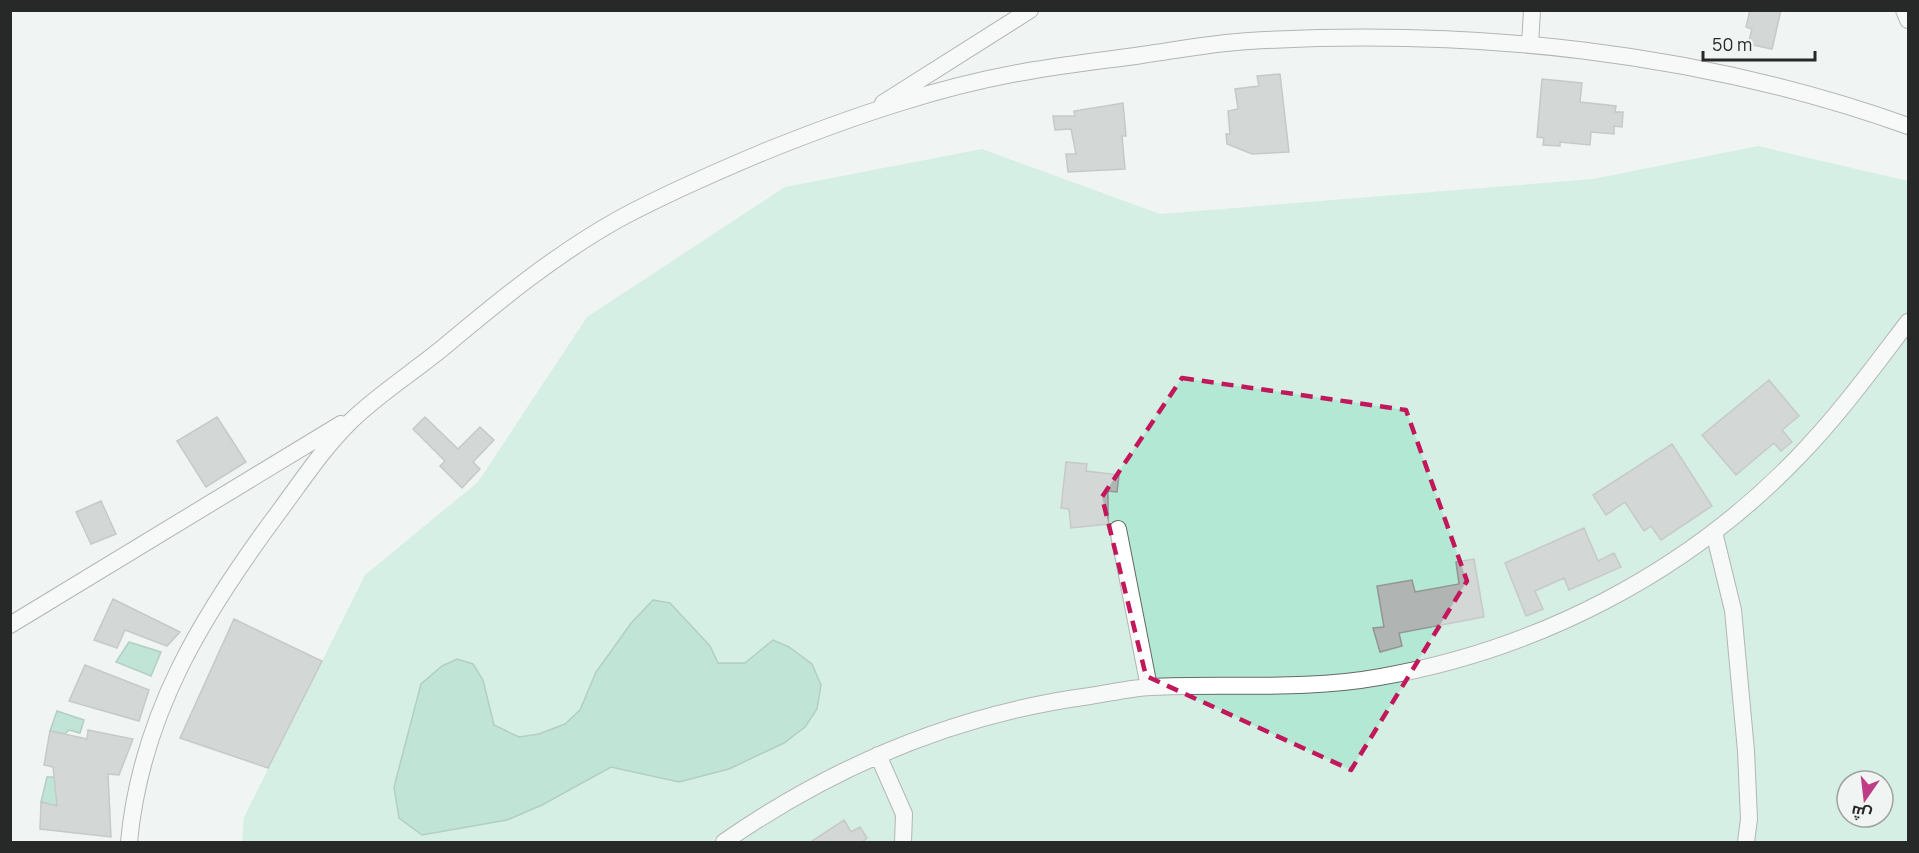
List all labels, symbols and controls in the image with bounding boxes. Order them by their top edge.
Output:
scale bar [1703,24,1816,62]
text: 50 m [1712,32,1752,56]
north arrow [1835,769,1895,829]
text: ش [1849,800,1874,827]

